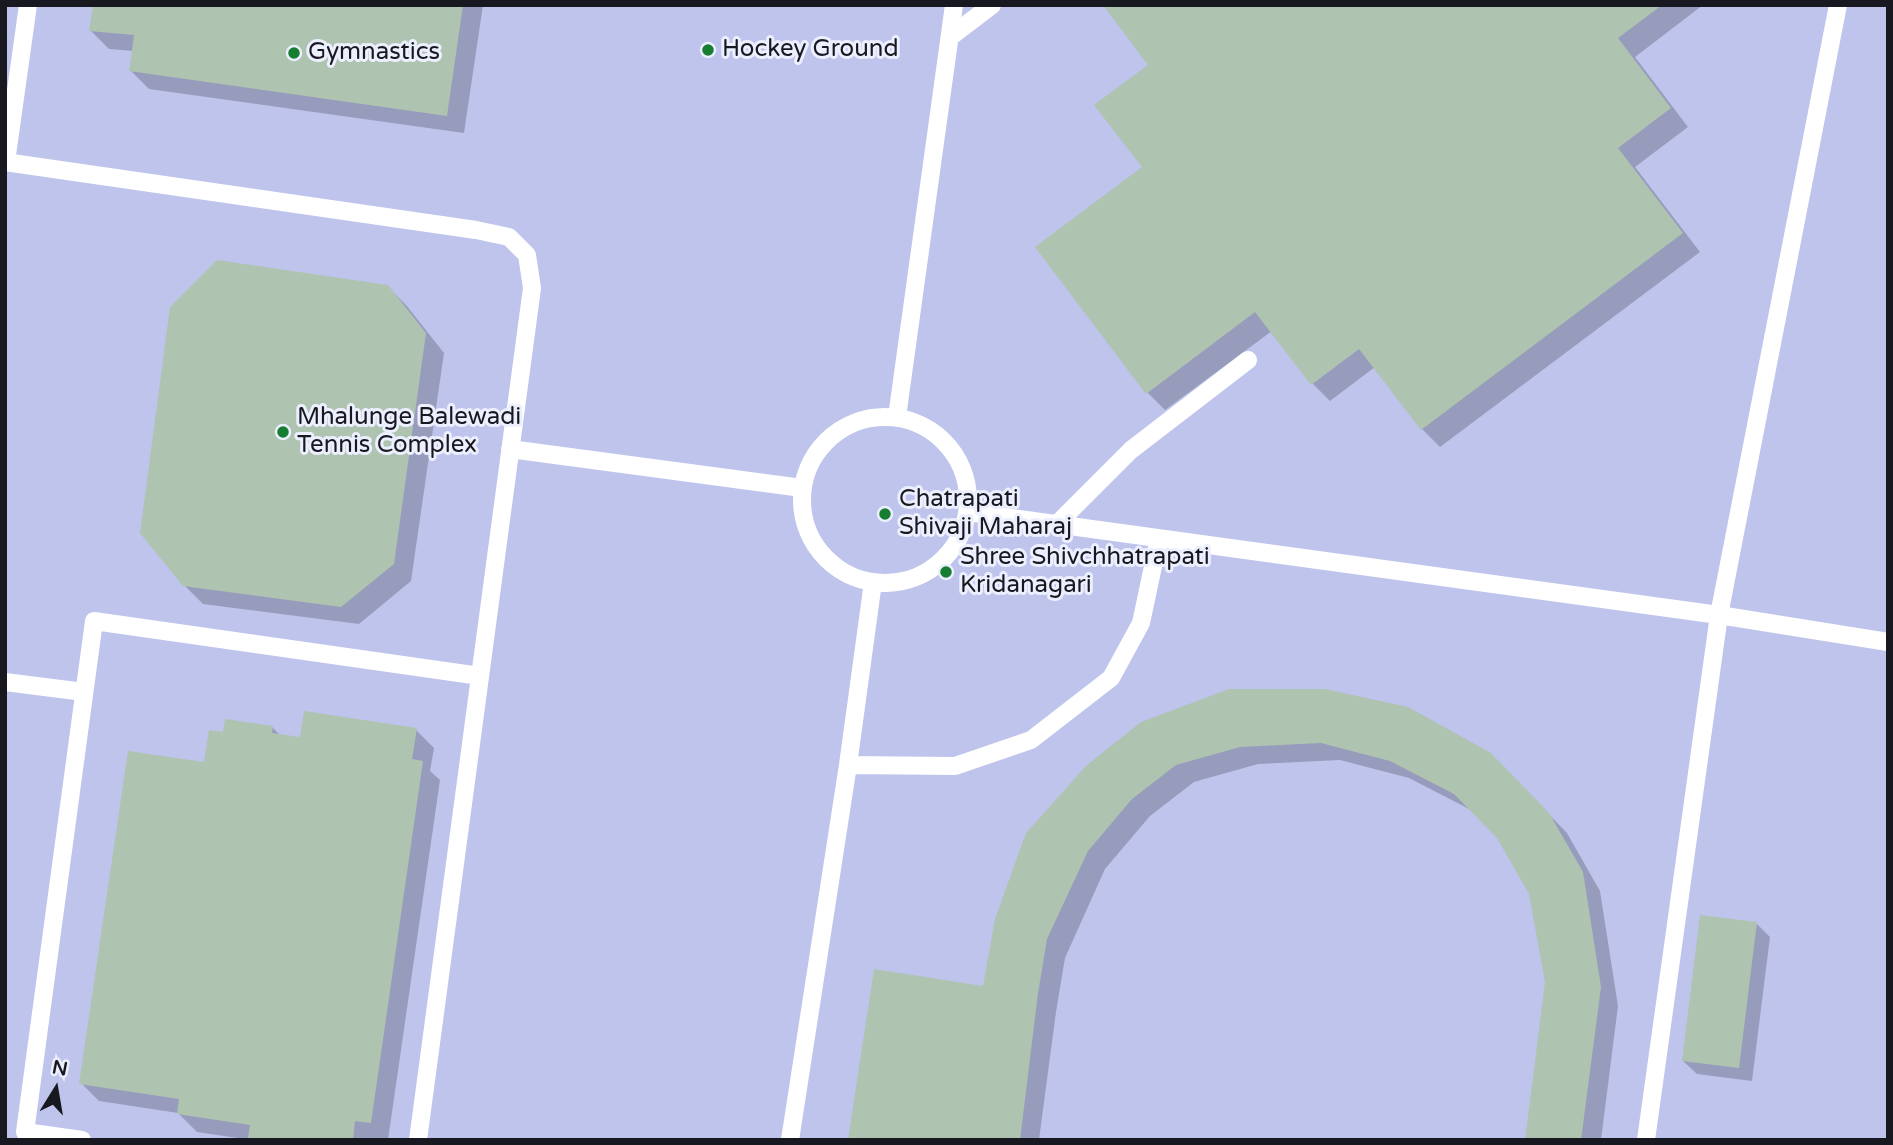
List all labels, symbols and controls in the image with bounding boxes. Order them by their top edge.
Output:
place label: Hockey Ground [722,36,899,64]
place label: Gymnastics [308,39,440,67]
marker: Hockey Ground [700,42,716,58]
marker: Gymnastics [286,45,302,61]
place label: Mhalunge Balewadi Tennis Complex [297,404,521,460]
marker: Mhalunge Balewadi Tennis Complex [275,424,291,440]
place label: Chatrapati Shivaji Maharaj [899,486,1072,542]
marker: Chatrapati Shivaji Maharaj [877,506,893,522]
place label: Shree Shivchhatrapati Kridanagari [960,544,1210,600]
marker: Shree Shivchhatrapati Kridanagari [938,564,954,580]
north arrow [21,1054,91,1124]
text: N [50,1056,70,1081]

